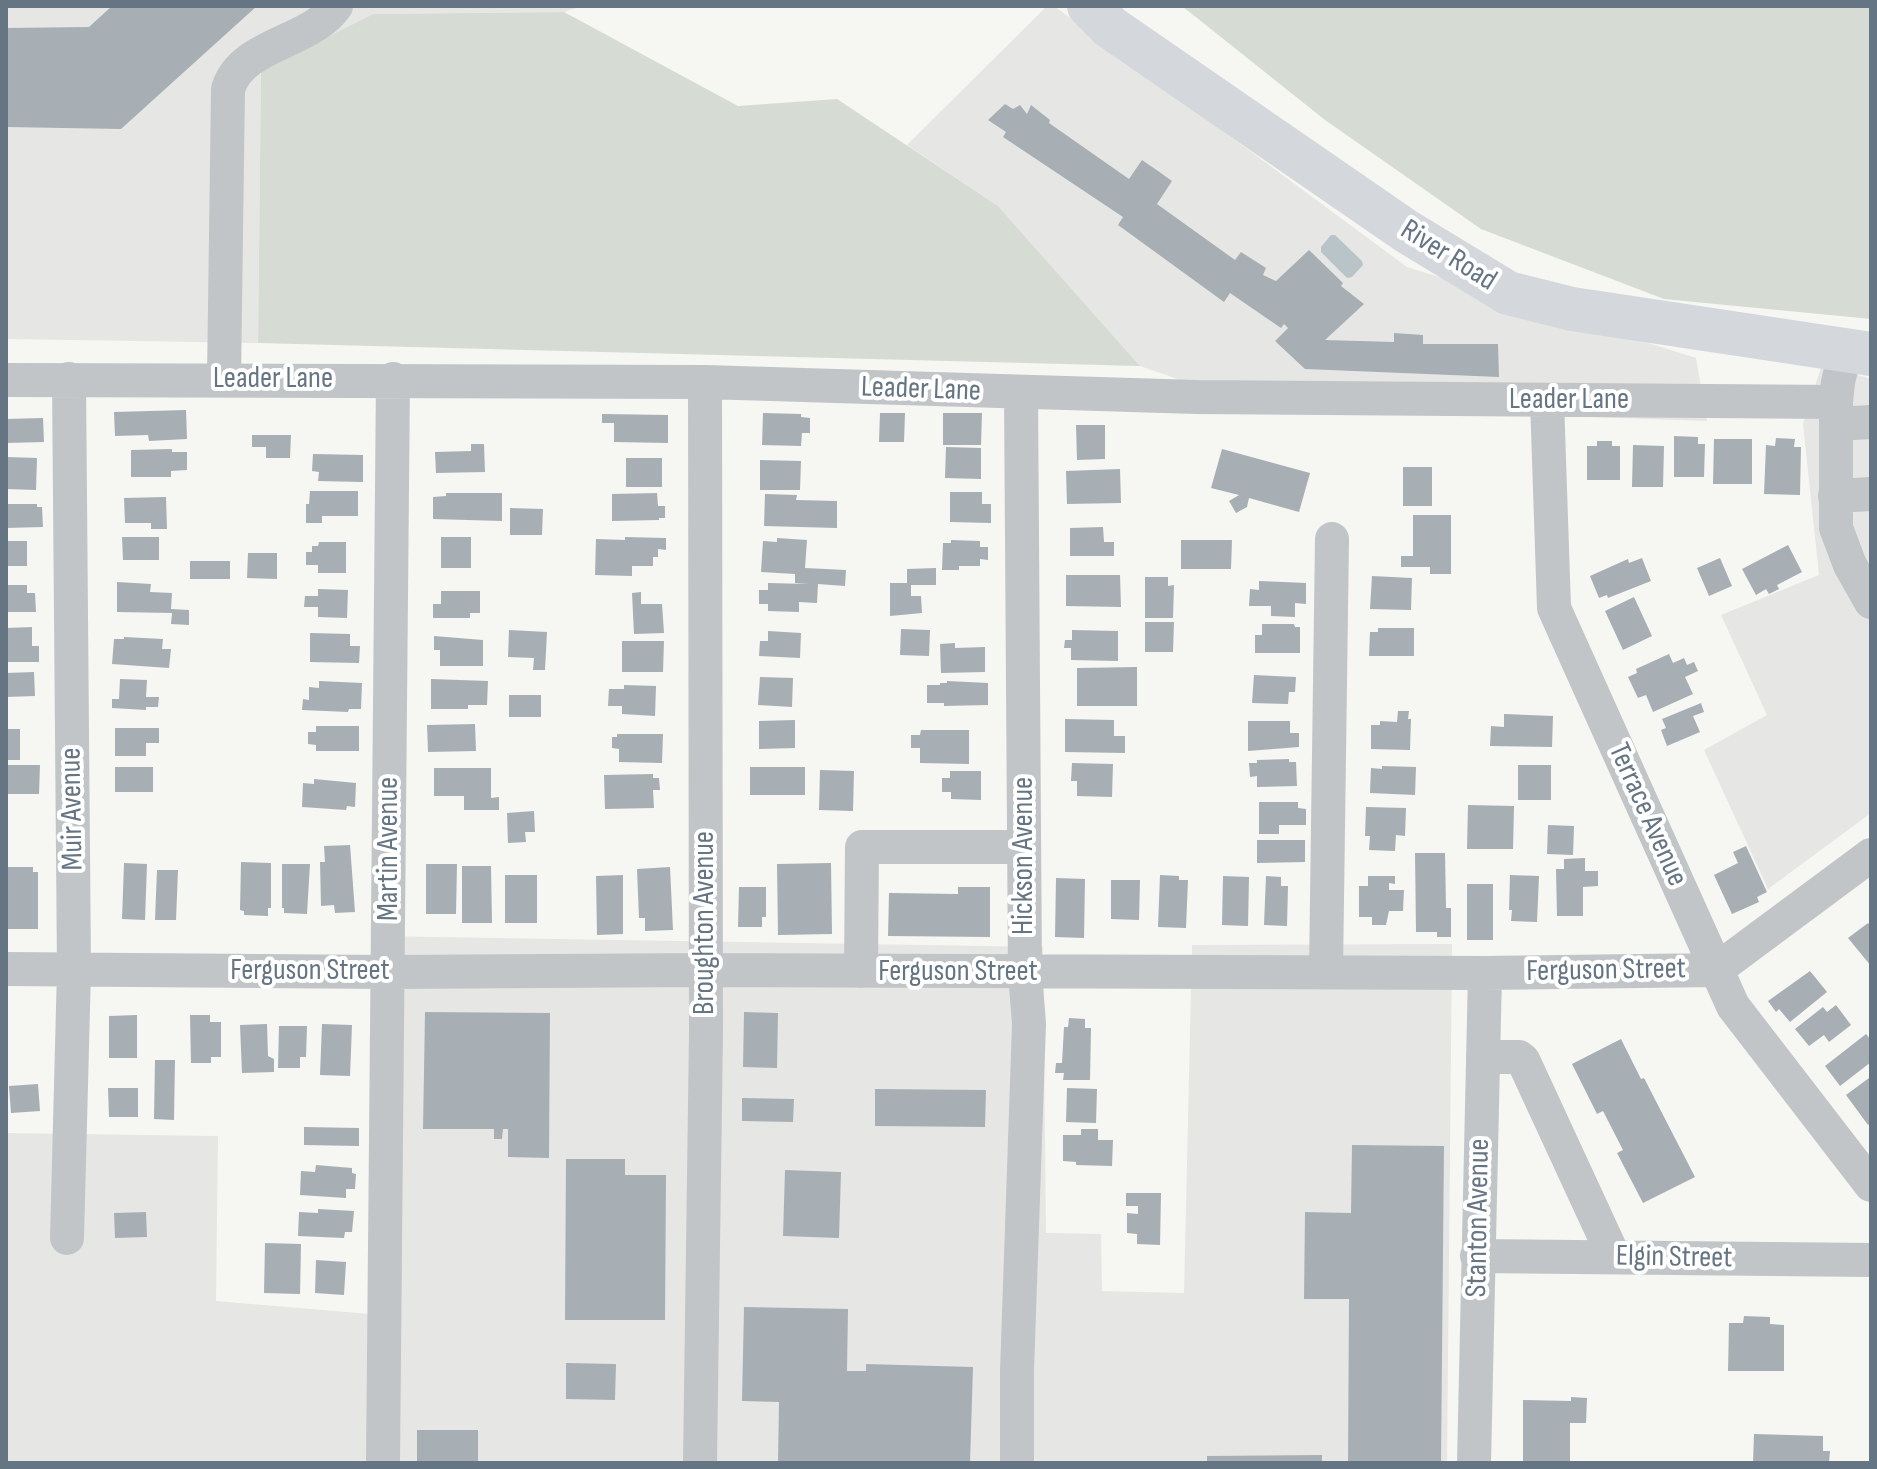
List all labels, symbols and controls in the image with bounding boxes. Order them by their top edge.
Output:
street label: River Road [1393,213,1503,299]
street label: Leader Lane [213,361,333,397]
street label: Leader Lane [860,370,982,410]
street label: Leader Lane [1509,382,1629,418]
street label: Terrace Avenue [1600,738,1694,892]
street label: Muir Avenue [54,747,92,871]
street label: Martin Avenue [371,777,407,921]
street label: Hickson Avenue [1006,777,1042,935]
street label: Broughton Avenue [687,831,723,1015]
street label: Ferguson Street [1526,952,1686,990]
street label: Ferguson Street [230,953,390,989]
street label: Ferguson Street [878,954,1038,990]
street label: Stanton Avenue [1460,1138,1498,1298]
street label: Elgin Street [1615,1239,1733,1277]

